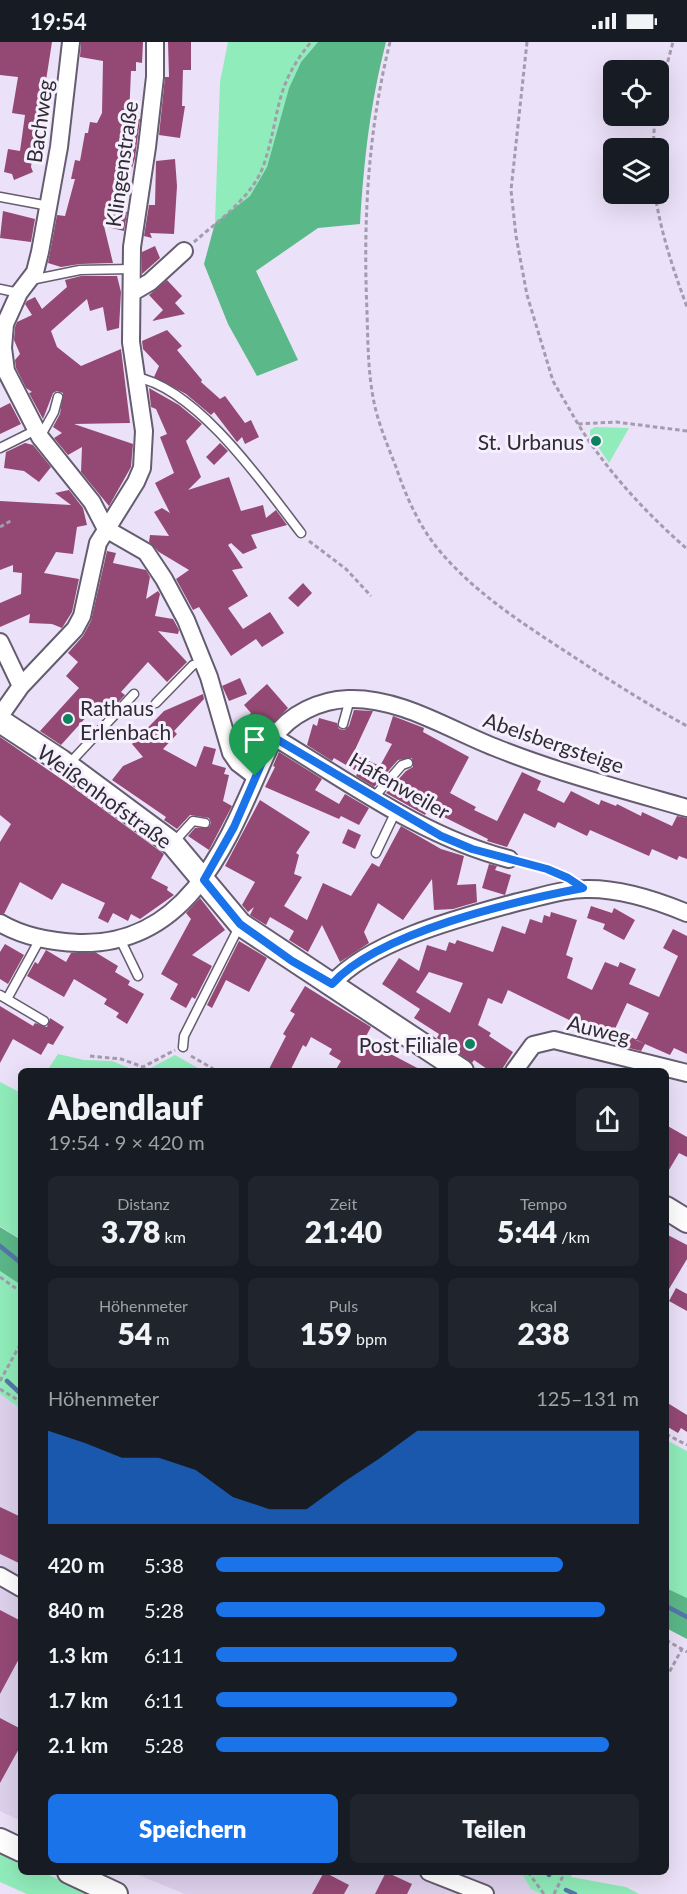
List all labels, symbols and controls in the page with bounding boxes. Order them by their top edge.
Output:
text: 19:54 [30,8,87,35]
map controls [603,60,669,204]
button: locate [603,60,669,126]
street label: Bachweg [21,78,57,164]
street label: Klingenstraße [100,99,142,229]
button: layers [603,138,669,204]
place label: St. Urbanus [478,429,584,454]
marker: St. Urbanus [589,434,603,448]
place label: Rathaus Erlenbach [80,695,171,744]
street label: Abelsbergsteige [481,706,627,778]
marker: Rathaus Erlenbach [61,712,75,726]
pin [229,714,280,776]
icon: arrive [238,723,271,756]
street label: Weißenhofstraße [33,739,177,853]
street label: Hafenweiler [345,746,455,824]
street label: Auweg [565,1009,633,1049]
place label: Post Filiale [359,1032,458,1057]
marker: Post Filiale [463,1037,477,1051]
text: Abendlauf [48,1087,203,1127]
button: share [576,1088,639,1151]
text: 19:54 · 9 × 420 m [48,1130,205,1154]
text: Distanz [117,1194,170,1213]
text: Zeit [330,1194,357,1213]
text: Tempo [520,1194,567,1213]
text: 3.78 [101,1213,160,1249]
text: 21:40 [305,1213,382,1249]
text: 5:44 [497,1213,557,1249]
text: km [160,1227,186,1246]
text: /km [557,1227,590,1246]
text: Höhenmeter [99,1296,188,1315]
text: Puls [329,1296,358,1315]
text: kcal [530,1296,557,1315]
text: 54 [117,1315,152,1351]
text: 159 [300,1315,352,1351]
text: 238 [517,1315,570,1351]
text: m [152,1329,170,1348]
text: bpm [352,1329,387,1348]
text: Höhenmeter [48,1386,159,1410]
text: 125–131 m [536,1386,639,1410]
text: 420 m [48,1553,104,1577]
text: 5:38 [144,1553,184,1577]
text: 840 m [48,1598,104,1622]
text: 5:28 [144,1598,184,1622]
text: 1.3 km [48,1643,108,1667]
text: 6:11 [144,1643,184,1667]
text: 1.7 km [48,1688,108,1712]
text: 6:11 [144,1688,184,1712]
text: 2.1 km [48,1733,108,1757]
text: 5:28 [144,1733,184,1757]
button: Speichern [48,1794,338,1863]
button: Teilen [350,1794,639,1863]

